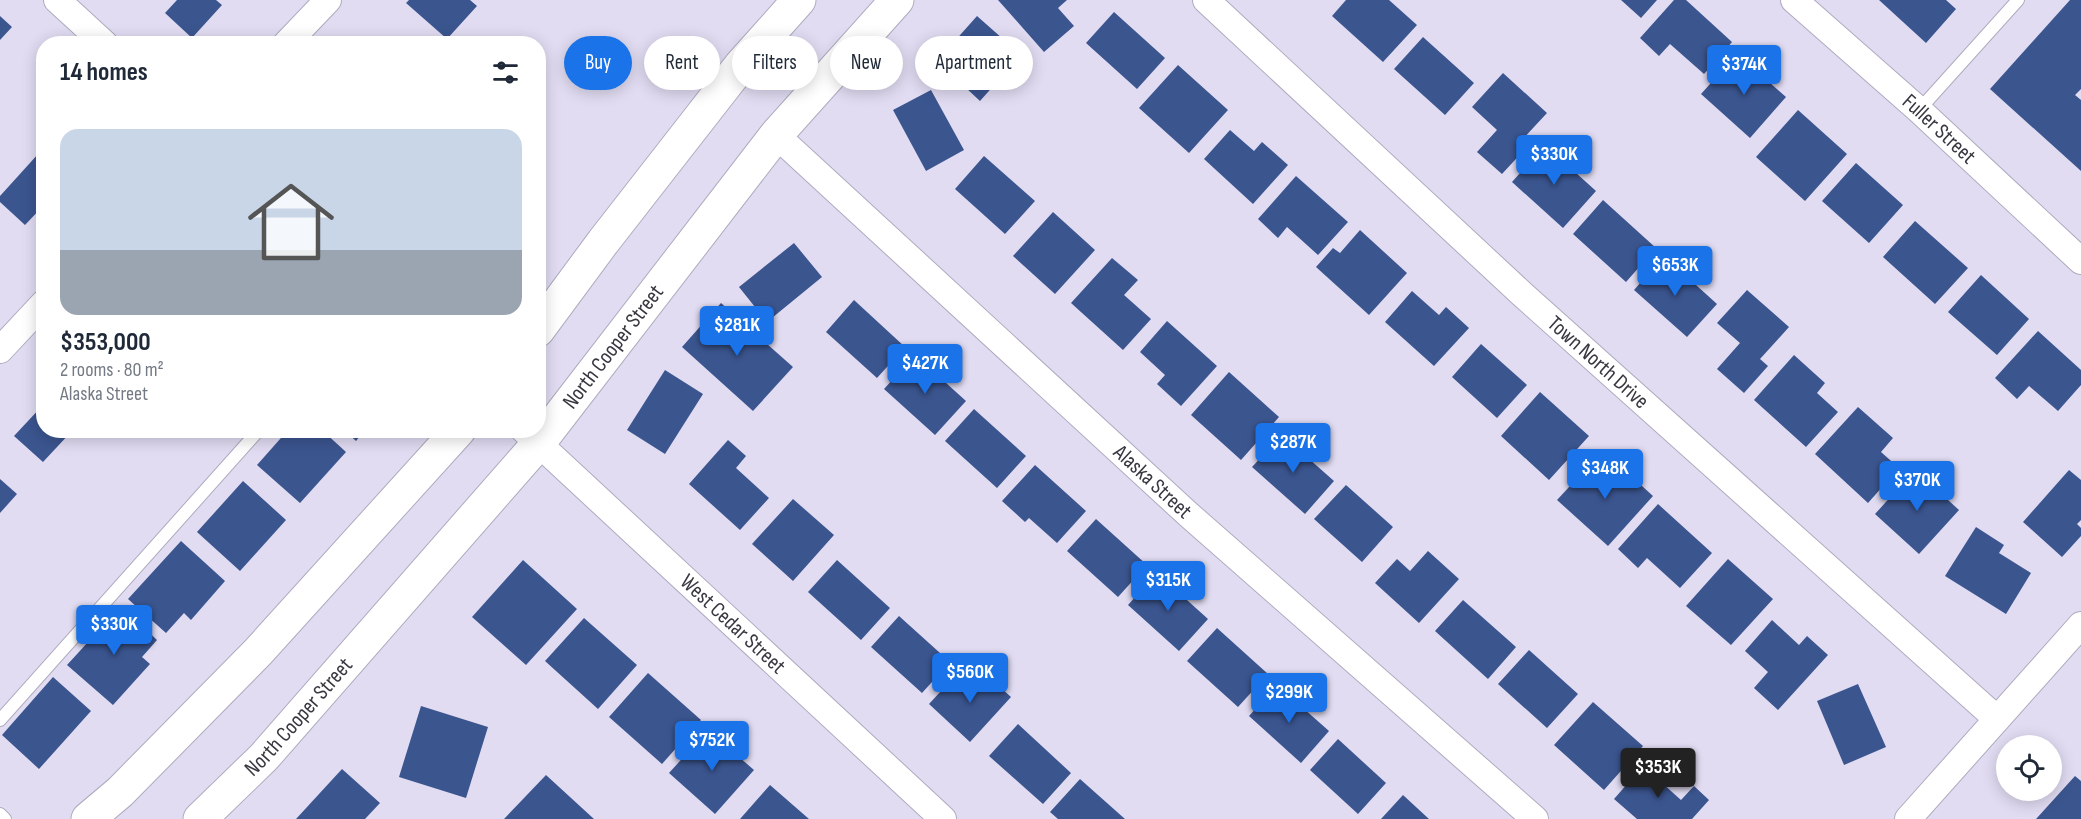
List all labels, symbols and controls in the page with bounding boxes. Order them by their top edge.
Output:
chip: Buy [564,36,632,90]
chip: Rent [644,36,720,90]
chip: Filters [732,36,818,90]
chip: New [830,36,903,90]
chip: Apartment [915,36,1033,90]
pin: $374K [1702,45,1786,96]
text: $374K [1721,52,1767,76]
icon: filters [489,56,522,89]
text: 14 homes [60,57,148,88]
street label: Fuller Street [1897,88,1982,170]
pin: $330K [1512,135,1596,186]
text: $330K [1530,142,1578,166]
icon: home [237,168,345,276]
pin: $653K [1633,246,1717,297]
text: $653K [1651,253,1699,277]
street label: North Cooper Street [557,279,670,414]
pin: $281K [695,306,779,357]
street label: Town North Drive [1542,310,1655,415]
text: $281K [714,313,760,337]
text: $353,000 [60,327,151,358]
pin: $427K [883,344,967,395]
text: $427K [901,351,949,375]
text: 2 rooms · 80 m² [60,358,164,382]
text: Alaska Street [60,382,148,406]
pin: $287K [1251,423,1335,474]
text: $287K [1269,430,1317,454]
street label: Alaska Street [1107,438,1198,525]
pin: $348K [1563,449,1647,500]
text: $348K [1581,456,1629,480]
pin: $370K [1875,461,1959,512]
text: $370K [1893,468,1941,492]
pin: $315K [1126,561,1210,612]
street label: West Cedar Street [674,568,791,680]
text: $315K [1145,568,1191,592]
pin: $330K [72,605,156,656]
text: $330K [90,612,138,636]
street label: North Cooper Street [239,652,358,782]
pin: $560K [928,653,1012,704]
text: $560K [946,660,994,684]
pin: $299K [1247,673,1331,724]
text: $299K [1265,680,1313,704]
pin: $752K [670,721,754,772]
text: $752K [689,728,735,752]
map controls [1996,735,2062,801]
button: locate [1996,735,2062,801]
pin: $353K [1616,748,1700,799]
text: $353K [1635,755,1681,779]

